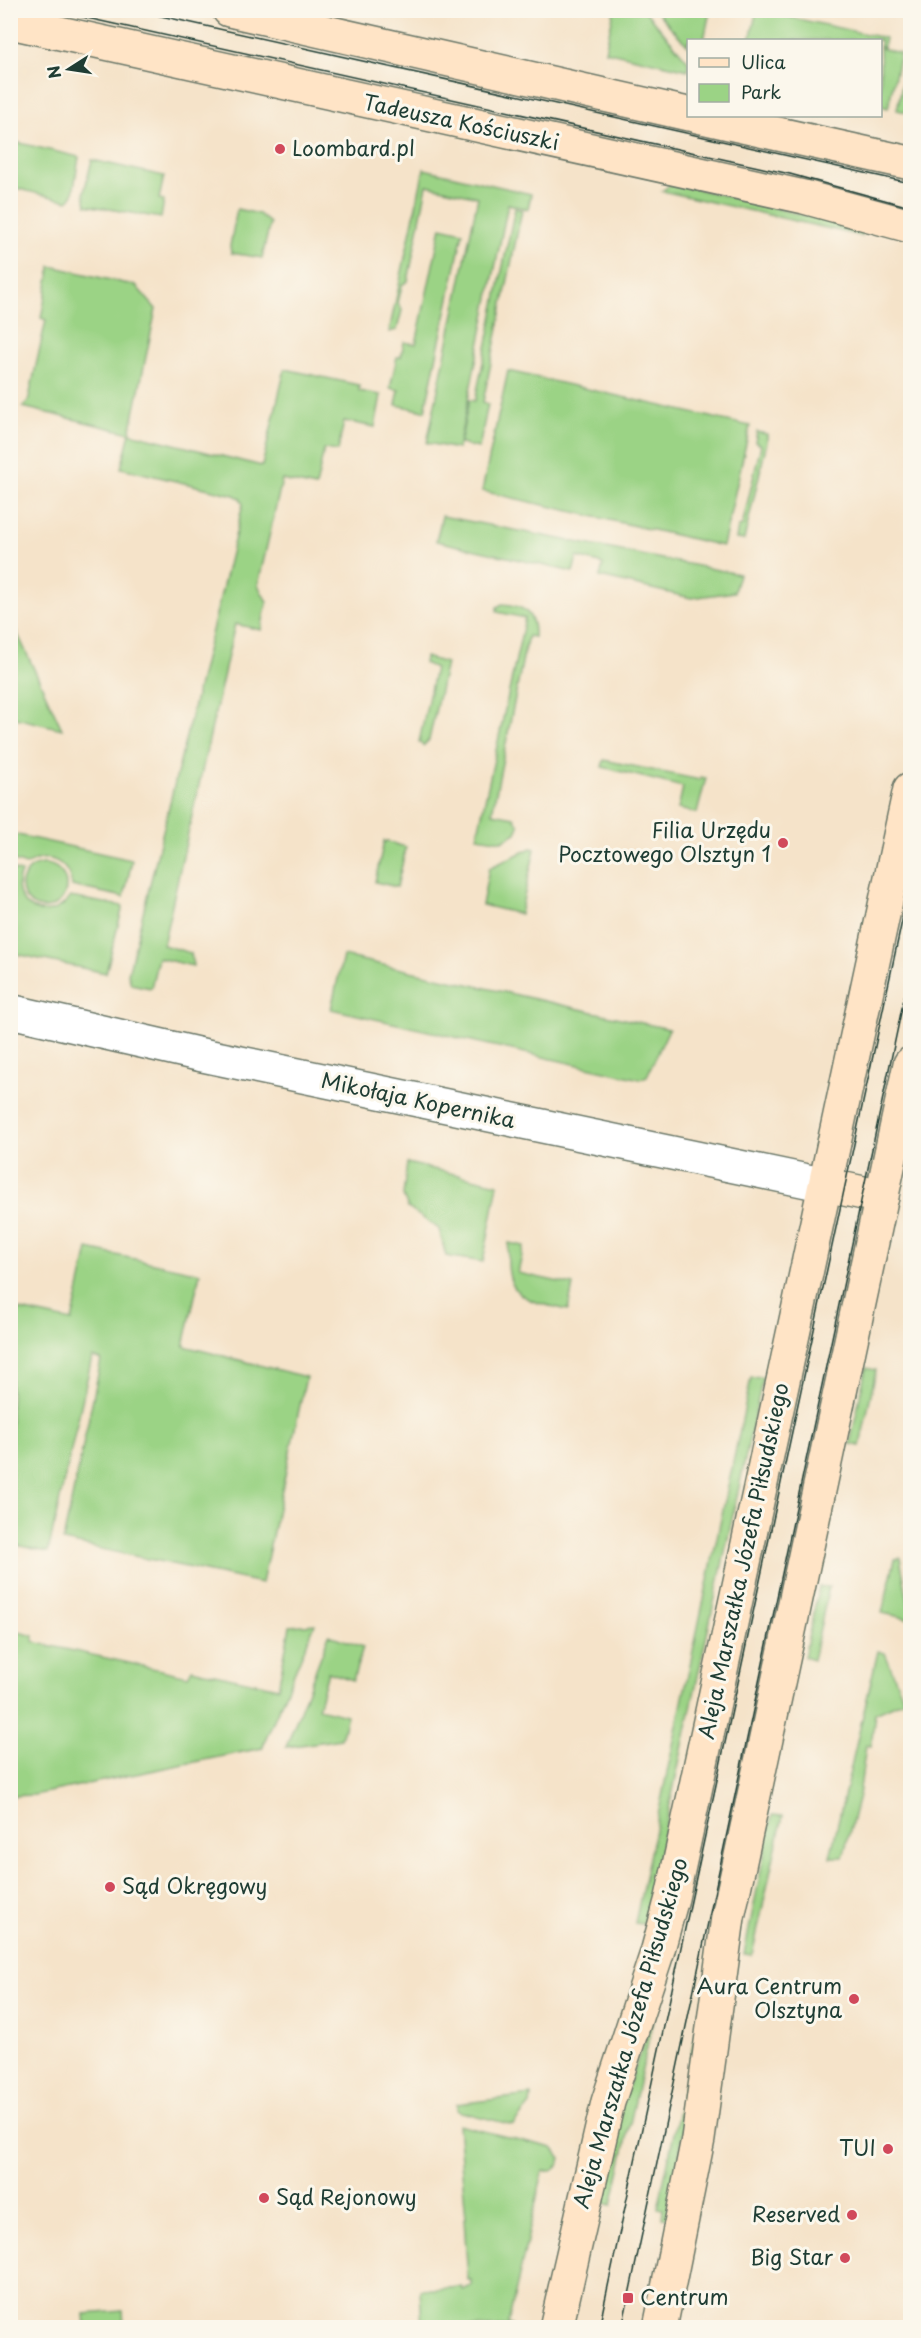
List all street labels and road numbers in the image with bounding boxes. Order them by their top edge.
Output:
street label: Tadeusza Kościuszki [360,85,562,157]
street label: Mikołaja Kopernika [319,1063,519,1135]
street label: Aleja Marszałka Józefa Piłsudskiego [689,1379,795,1742]
street label: Aleja Marszałka Józefa Piłsudskiego [564,1853,695,2212]

